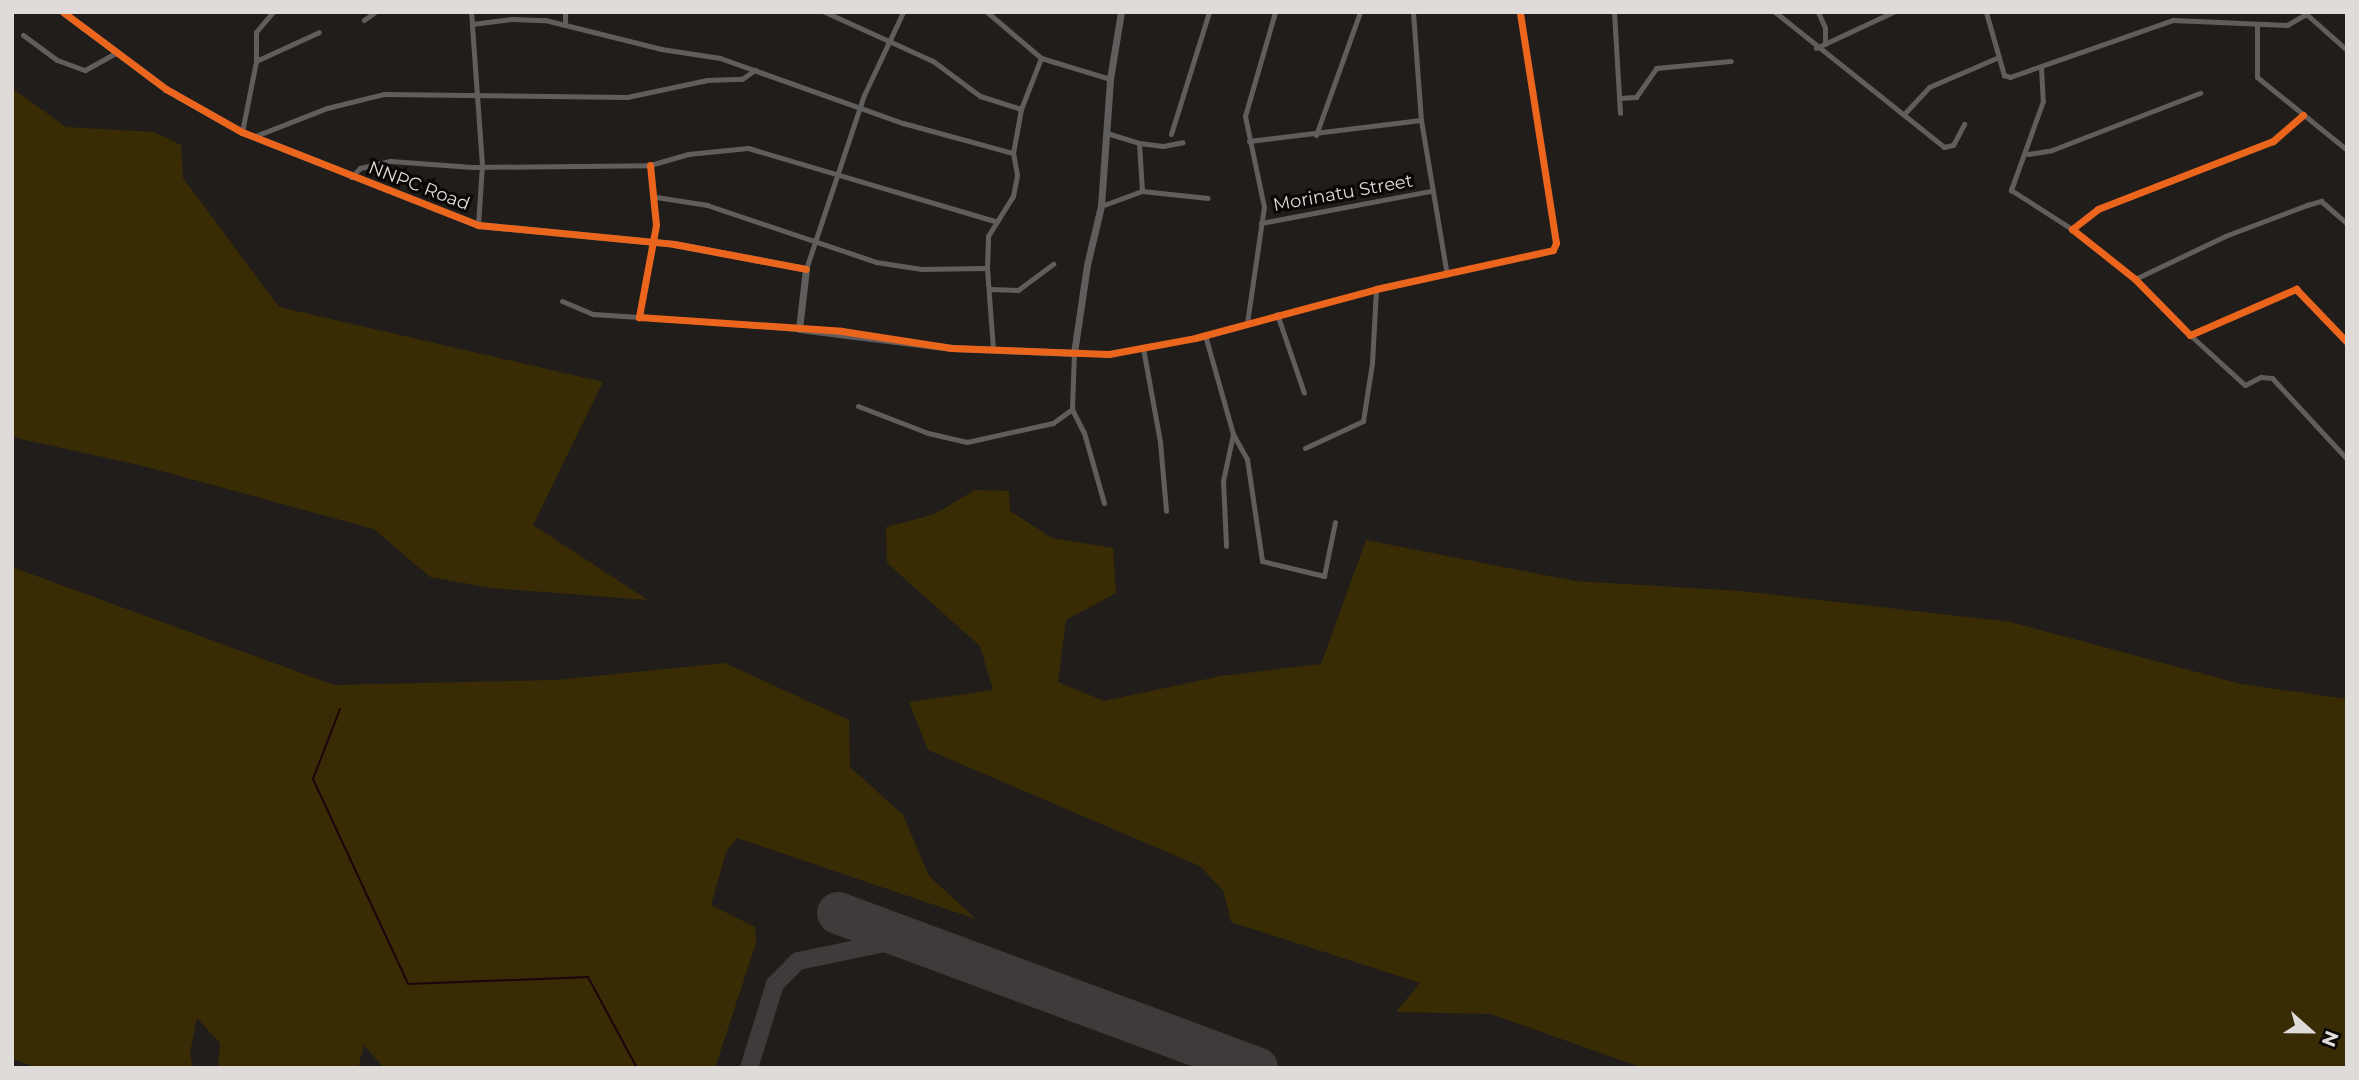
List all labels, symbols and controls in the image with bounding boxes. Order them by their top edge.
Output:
street label: NNPC Road [365,157,473,215]
street label: Morinatu Street [1271,170,1415,216]
north arrow [2275,996,2345,1066]
text: N [2317,1027,2344,1050]

